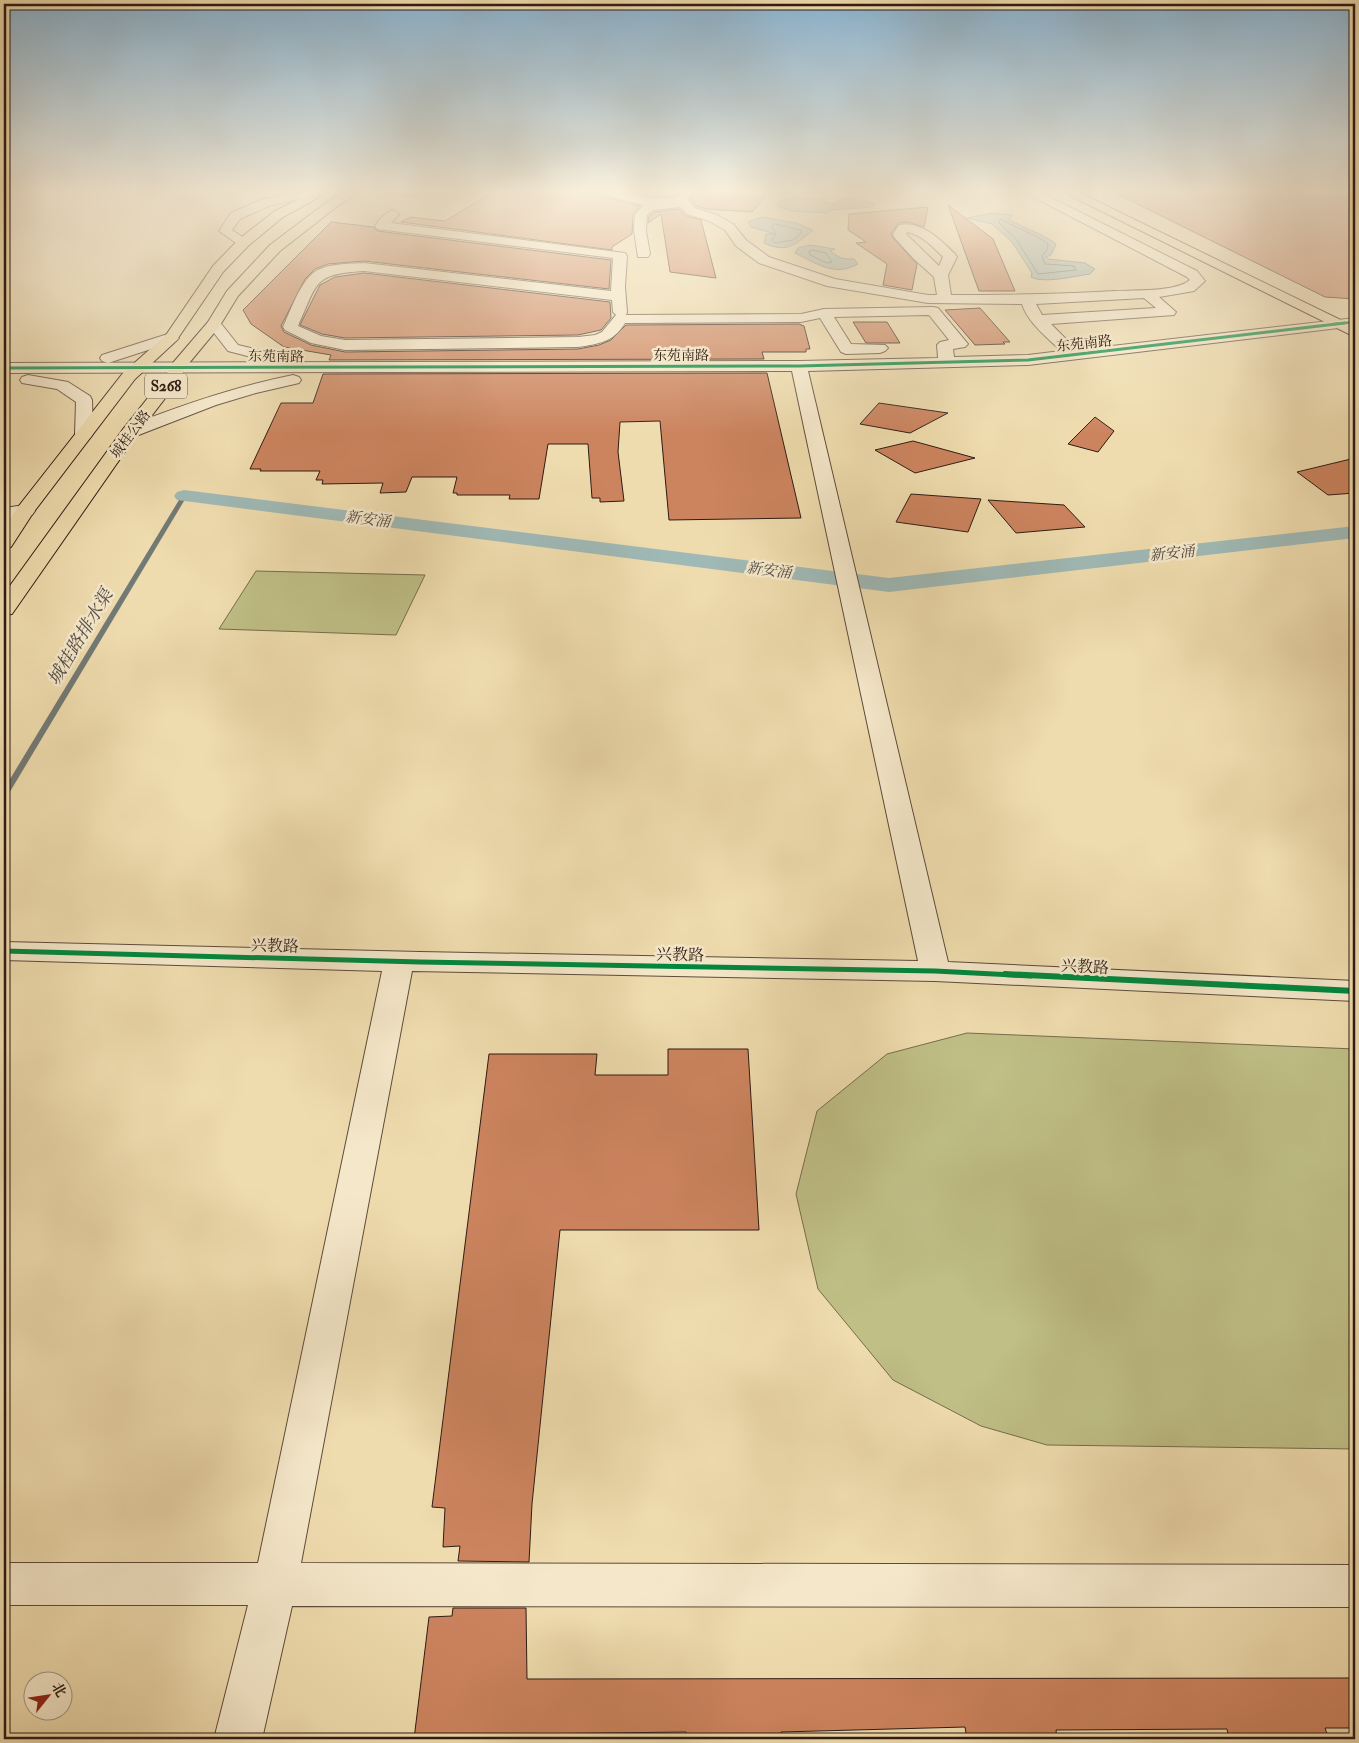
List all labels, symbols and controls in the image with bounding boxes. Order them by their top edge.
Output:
street label: 东苑南路 [1055,332,1113,355]
street label: 东苑南路 [653,347,709,364]
street label: 东苑南路 [248,348,304,365]
road number: S268 [145,374,187,398]
street label: 城桂公路 [107,407,154,462]
water label: 新安涌 [344,507,393,532]
water label: 新安涌 [1149,541,1197,565]
water label: 新安涌 [745,558,794,583]
water label: 城桂路排水渠 [43,582,120,689]
street label: 兴教路 [251,935,299,957]
street label: 兴教路 [656,945,704,965]
street label: 兴教路 [1060,956,1109,978]
north arrow [22,1670,72,1720]
text: 北 [48,1679,70,1700]

